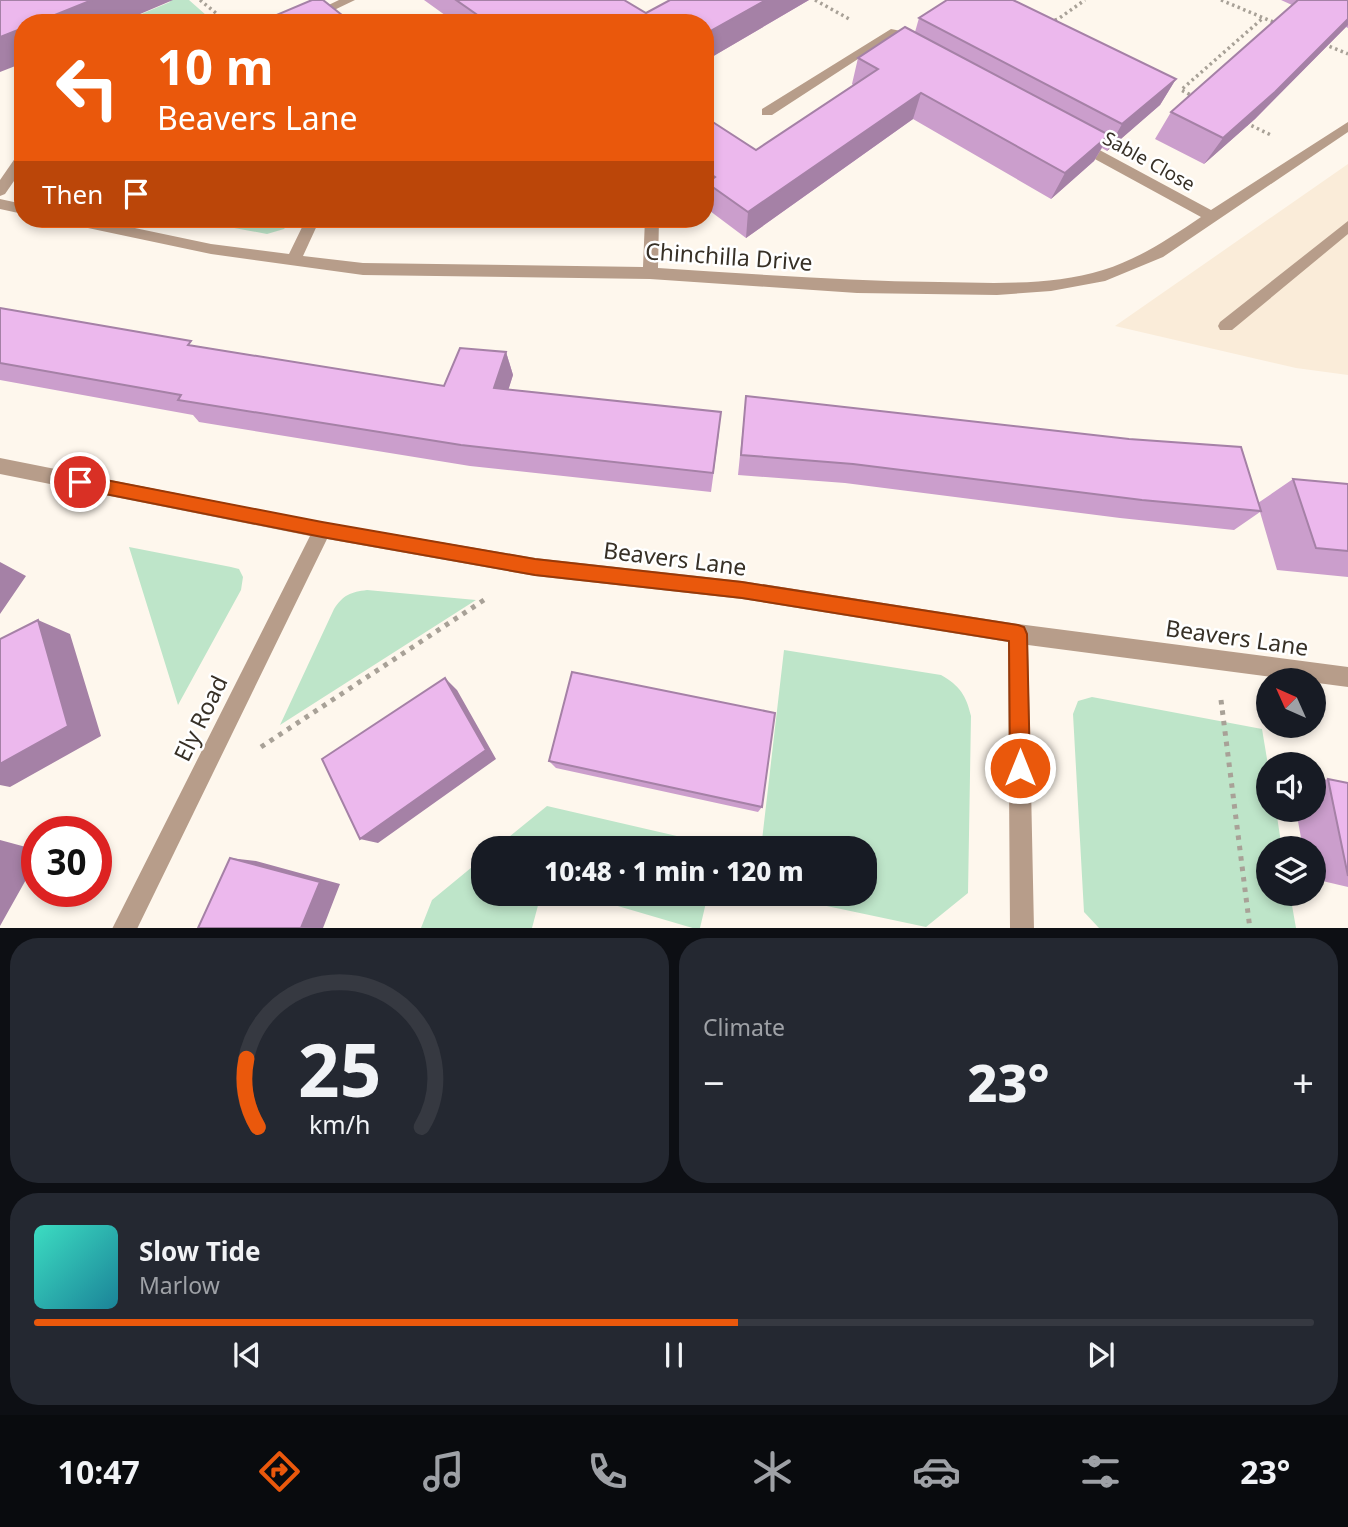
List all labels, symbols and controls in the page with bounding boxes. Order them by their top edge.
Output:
text: 10 m [157,33,274,99]
icon: left [42,42,133,133]
text: Beavers Lane [157,96,358,139]
street label: Sable Close [1098,125,1200,197]
icon: arrive [117,175,155,213]
text: Then [42,176,103,212]
street label: Chinchilla Drive [644,234,814,278]
pin [50,452,110,512]
icon: arrive [61,463,99,501]
street label: Beavers Lane [602,533,748,583]
street label: Beavers Lane [1163,611,1311,663]
north arrow [1256,668,1326,738]
map controls [1256,668,1326,906]
street label: Ely Road [166,670,234,766]
position arrow [983,731,1057,805]
button: sound [1256,752,1326,822]
speed limit sign: 30 [21,816,112,907]
button: layers [1256,836,1326,906]
text: 10:48 · 1 min · 120 m [544,853,804,889]
text: Climate [703,1011,785,1043]
text: 25 [298,1019,381,1118]
text: 23° [967,1046,1050,1117]
text: − [703,1056,725,1108]
text: + [1292,1056,1314,1108]
text: km/h [309,1106,370,1140]
text: Slow Tide [139,1233,261,1269]
text: Marlow [139,1269,220,1301]
icon: previous [228,1336,266,1374]
icon: pause [655,1336,693,1374]
icon: next [1082,1336,1120,1374]
icon: directions [255,1447,304,1496]
icon: music [419,1447,468,1496]
icon: phone [583,1447,632,1496]
icon: climate [748,1447,797,1496]
icon: car [912,1447,961,1496]
icon: filters [1076,1447,1125,1496]
text: 10:47 [58,1450,140,1493]
text: 23° [1240,1450,1290,1493]

